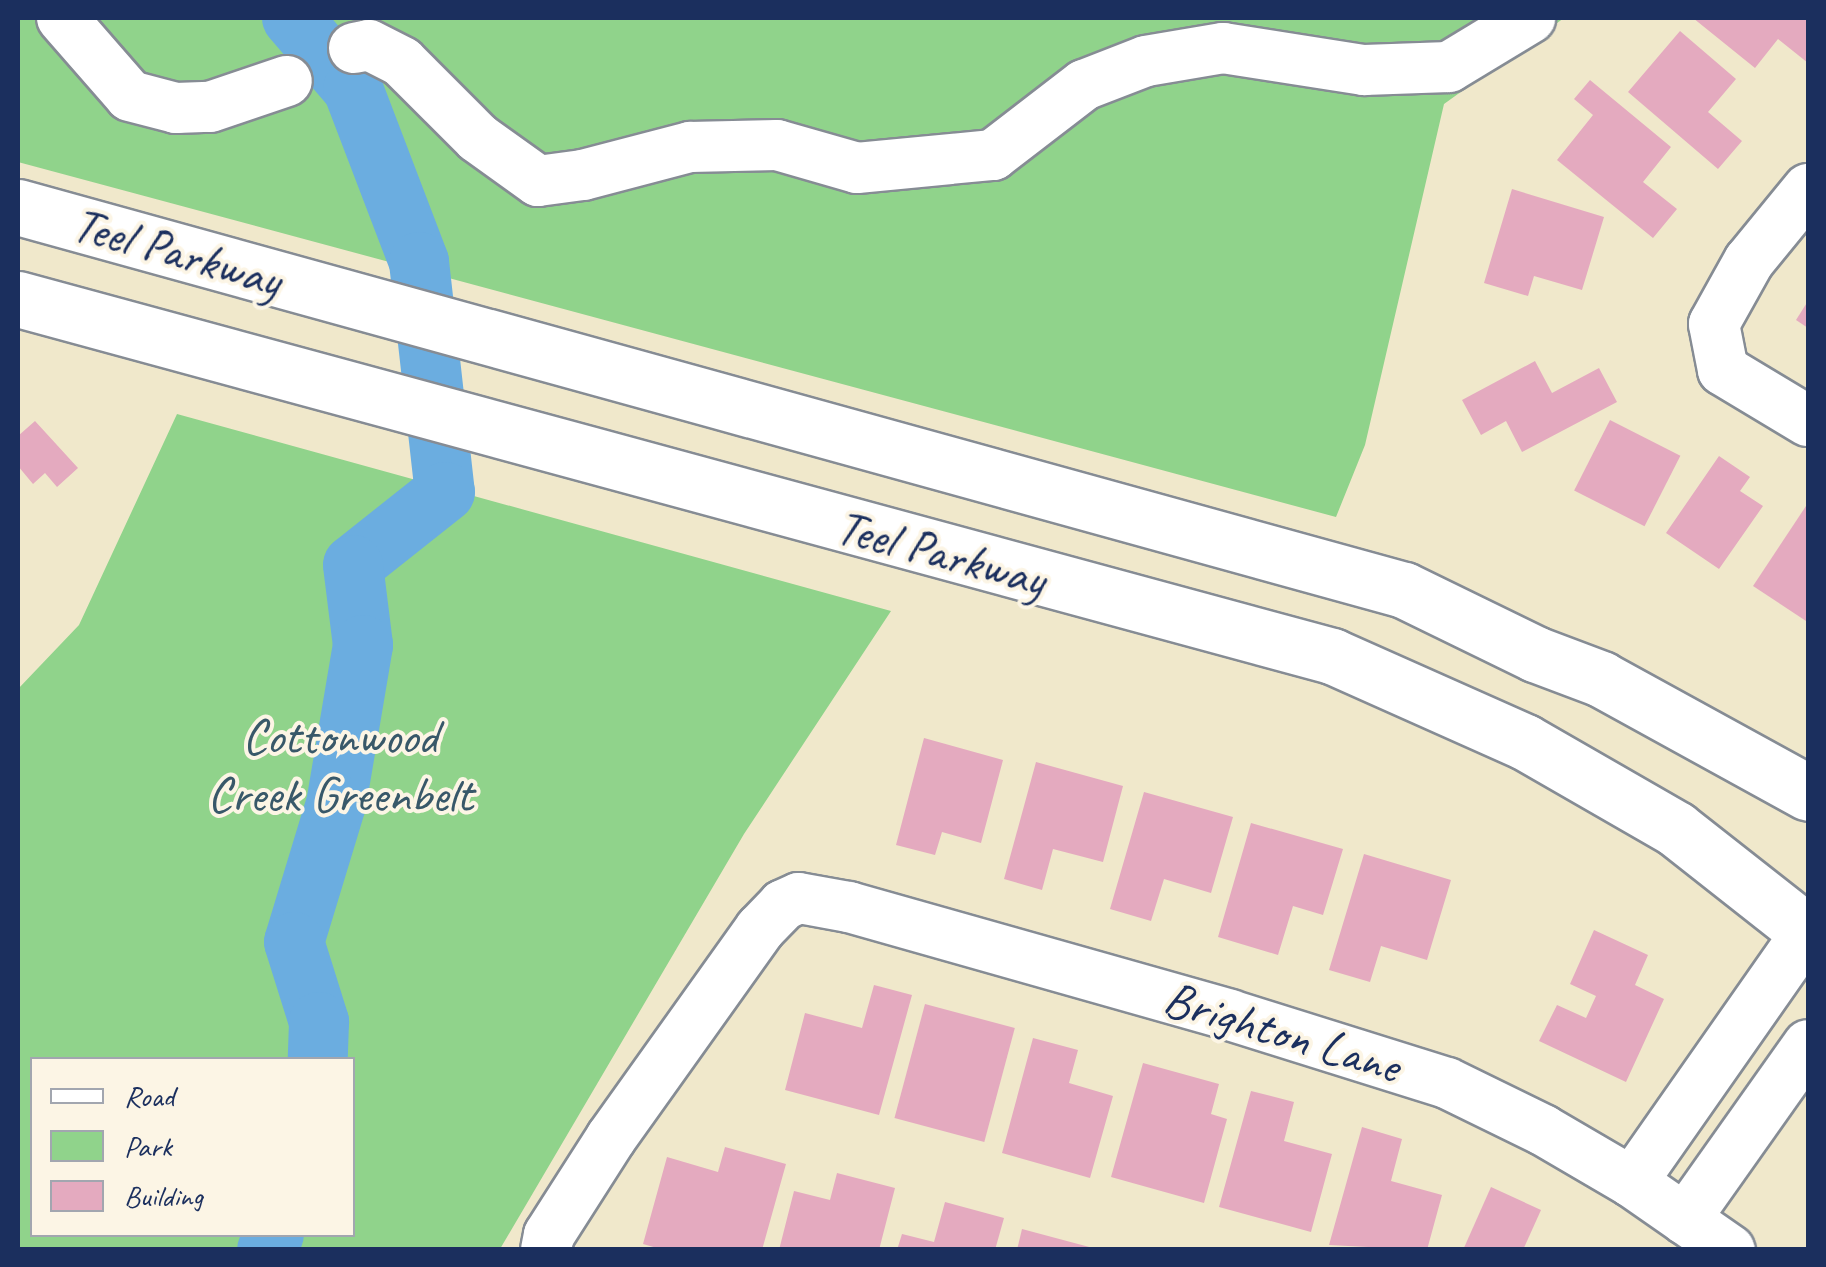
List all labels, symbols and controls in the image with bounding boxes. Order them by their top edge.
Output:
street label: Teel Parkway [66,194,288,310]
street label: Teel Parkway [830,496,1052,610]
park label: Cottonwood Creek Greenbelt [208,706,472,824]
street label: Brighton Lane [1156,968,1408,1096]
legend [30,1057,355,1237]
text: Road [124,1077,174,1115]
text: Park [124,1127,172,1165]
text: Building [124,1177,203,1215]

